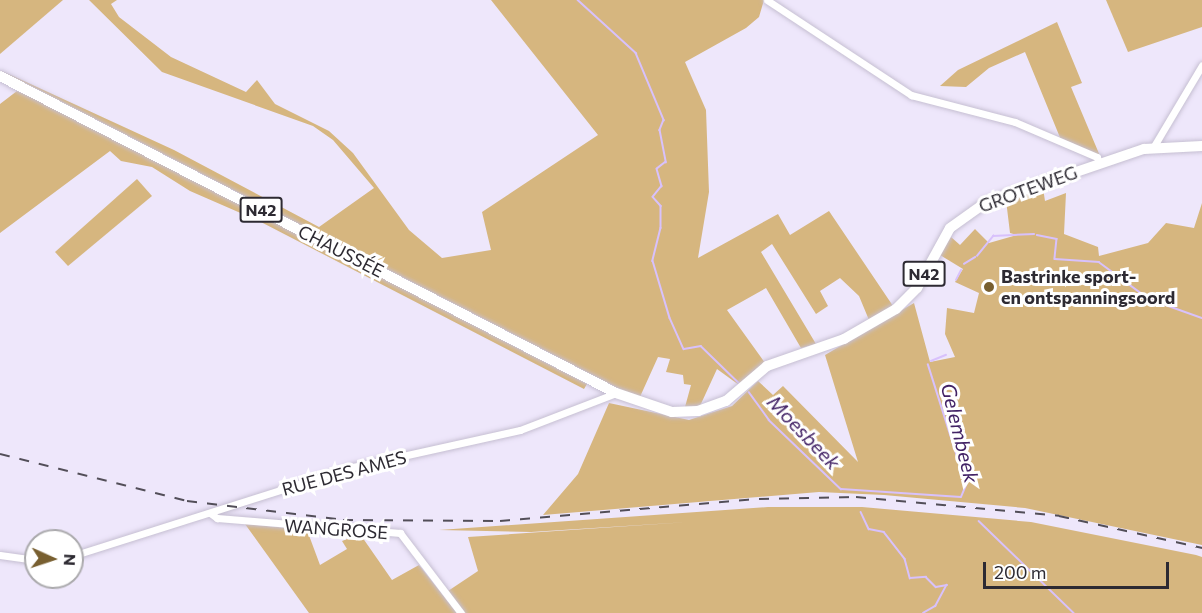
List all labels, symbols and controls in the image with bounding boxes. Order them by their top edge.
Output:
street label: GROTEWEG [976,161,1080,217]
road number: N42 [238,197,284,223]
street label: CHAUSSÉE [295,220,387,282]
road number: N42 [902,261,946,287]
place label: Bastrinke sport- en ontspanningsoord [1001,266,1175,308]
marker: Bastrinke sport- en ontspanningsoord [982,280,996,294]
water label: Gelembeek [936,381,984,485]
water label: Moesbeek [763,390,845,474]
street label: RUE DES AMES [279,446,409,500]
street label: WANGROSE [283,515,389,543]
north arrow [24,529,84,589]
scale bar [986,550,1172,588]
text: N [61,553,80,566]
text: 200 m [994,561,1047,583]

